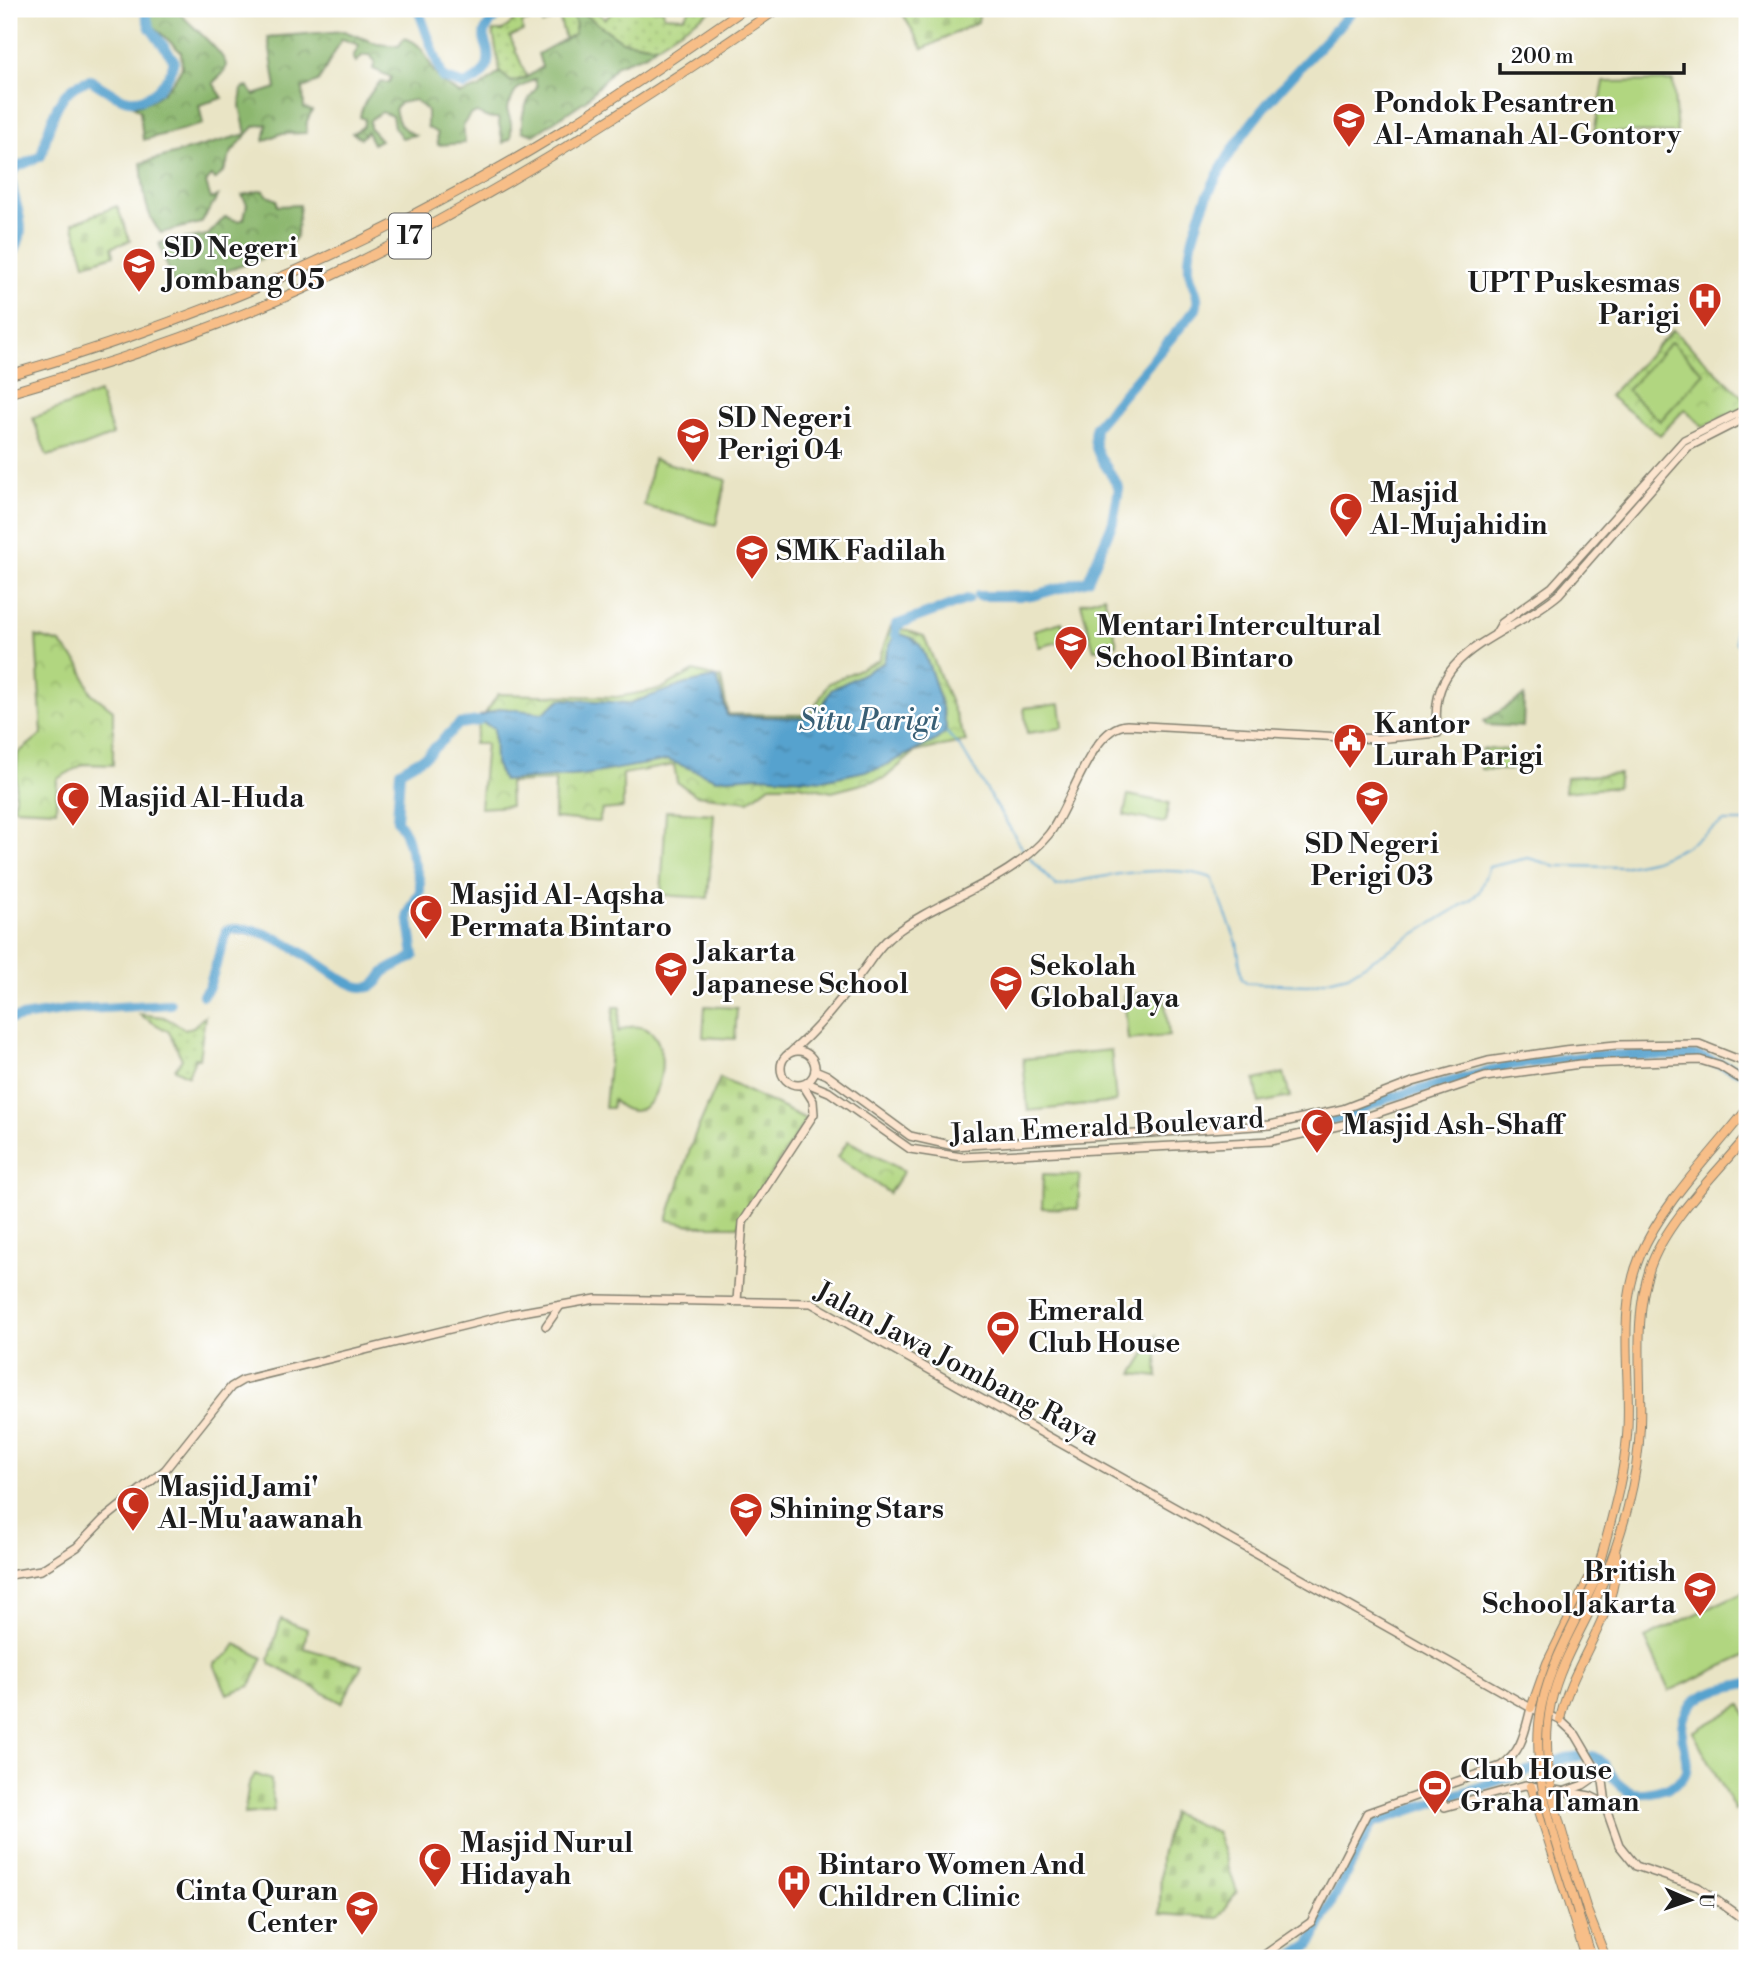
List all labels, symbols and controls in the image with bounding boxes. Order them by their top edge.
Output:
scale bar [1500,32,1684,76]
text: 200 m [1511,44,1574,70]
place label: Pondok Pesantren Al-Amanah Al-Gontory [1373,86,1682,153]
school or university icon: Pondok Pesantren Al-Amanah Al-Gontory [1330,100,1368,149]
road number: 17 [389,214,431,258]
place label: SD Negeri Jombang 05 [160,231,325,298]
school or university icon: SD Negeri Jombang 05 [120,245,158,294]
place label: UPT Puskesmas Parigi [1467,266,1680,333]
hospital icon: UPT Puskesmas Parigi [1686,280,1724,329]
place label: SD Negeri Perigi 04 [718,401,852,468]
school or university icon: SD Negeri Perigi 04 [674,415,712,464]
place label: Masjid Al-Mujahidin [1369,476,1548,543]
mosque icon: Masjid Al-Mujahidin [1327,490,1365,539]
school or university icon: SMK Fadilah [733,532,771,581]
place label: SMK Fadilah [776,534,946,569]
place label: Mentari Intercultural School Bintaro [1096,609,1381,676]
school or university icon: Mentari Intercultural School Bintaro [1052,623,1090,672]
water label: Situ Parigi [799,702,940,740]
place label: Kantor Lurah Parigi [1374,707,1543,774]
public building icon: Kantor Lurah Parigi [1331,721,1369,770]
school or university icon: SD Negeri Perigi 03 [1353,778,1391,827]
mosque icon: Masjid Al-Huda [54,779,92,828]
place label: Masjid Al-Huda [98,781,305,816]
place label: SD Negeri Perigi 03 [1305,827,1439,894]
place label: Masjid Al-Aqsha Permata Bintaro [450,878,672,945]
mosque icon: Masjid Al-Aqsha Permata Bintaro [407,892,445,941]
place label: Jakarta Japanese School [692,935,908,1002]
school or university icon: Jakarta Japanese School [652,949,690,998]
place label: Sekolah Global Jaya [1030,949,1180,1016]
school or university icon: Sekolah Global Jaya [987,963,1025,1012]
street label: Jalan Emerald Boulevard [948,1101,1265,1153]
mosque icon: Masjid Ash-Shaff [1298,1106,1336,1155]
place label: Masjid Ash-Shaff [1342,1108,1567,1143]
street label: Jalan Jawa Jombang Raya [808,1274,1106,1454]
place label: Emerald Club House [1028,1294,1180,1361]
sports icon: Emerald Club House [984,1308,1022,1357]
place label: Masjid Jami' Al-Mu'aawanah [157,1470,363,1537]
mosque icon: Masjid Jami' Al-Mu'aawanah [114,1484,152,1533]
school or university icon: Shining Stars [727,1490,765,1539]
place label: Shining Stars [770,1492,944,1527]
place label: British School Jakarta [1482,1555,1677,1622]
school or university icon: British School Jakarta [1681,1569,1719,1618]
place label: Club House Graha Taman [1460,1753,1639,1820]
sports icon: Club House Graha Taman [1416,1767,1454,1816]
place label: Masjid Nurul Hidayah [460,1826,633,1893]
mosque icon: Masjid Nurul Hidayah [416,1840,454,1889]
place label: Bintaro Women And Children Clinic [818,1848,1086,1915]
hospital icon: Bintaro Women And Children Clinic [775,1862,813,1911]
north arrow [1654,1866,1724,1936]
place label: Cinta Quran Center [175,1874,338,1941]
school or university icon: Cinta Quran Center [343,1888,381,1937]
text: U [1694,1893,1718,1909]

